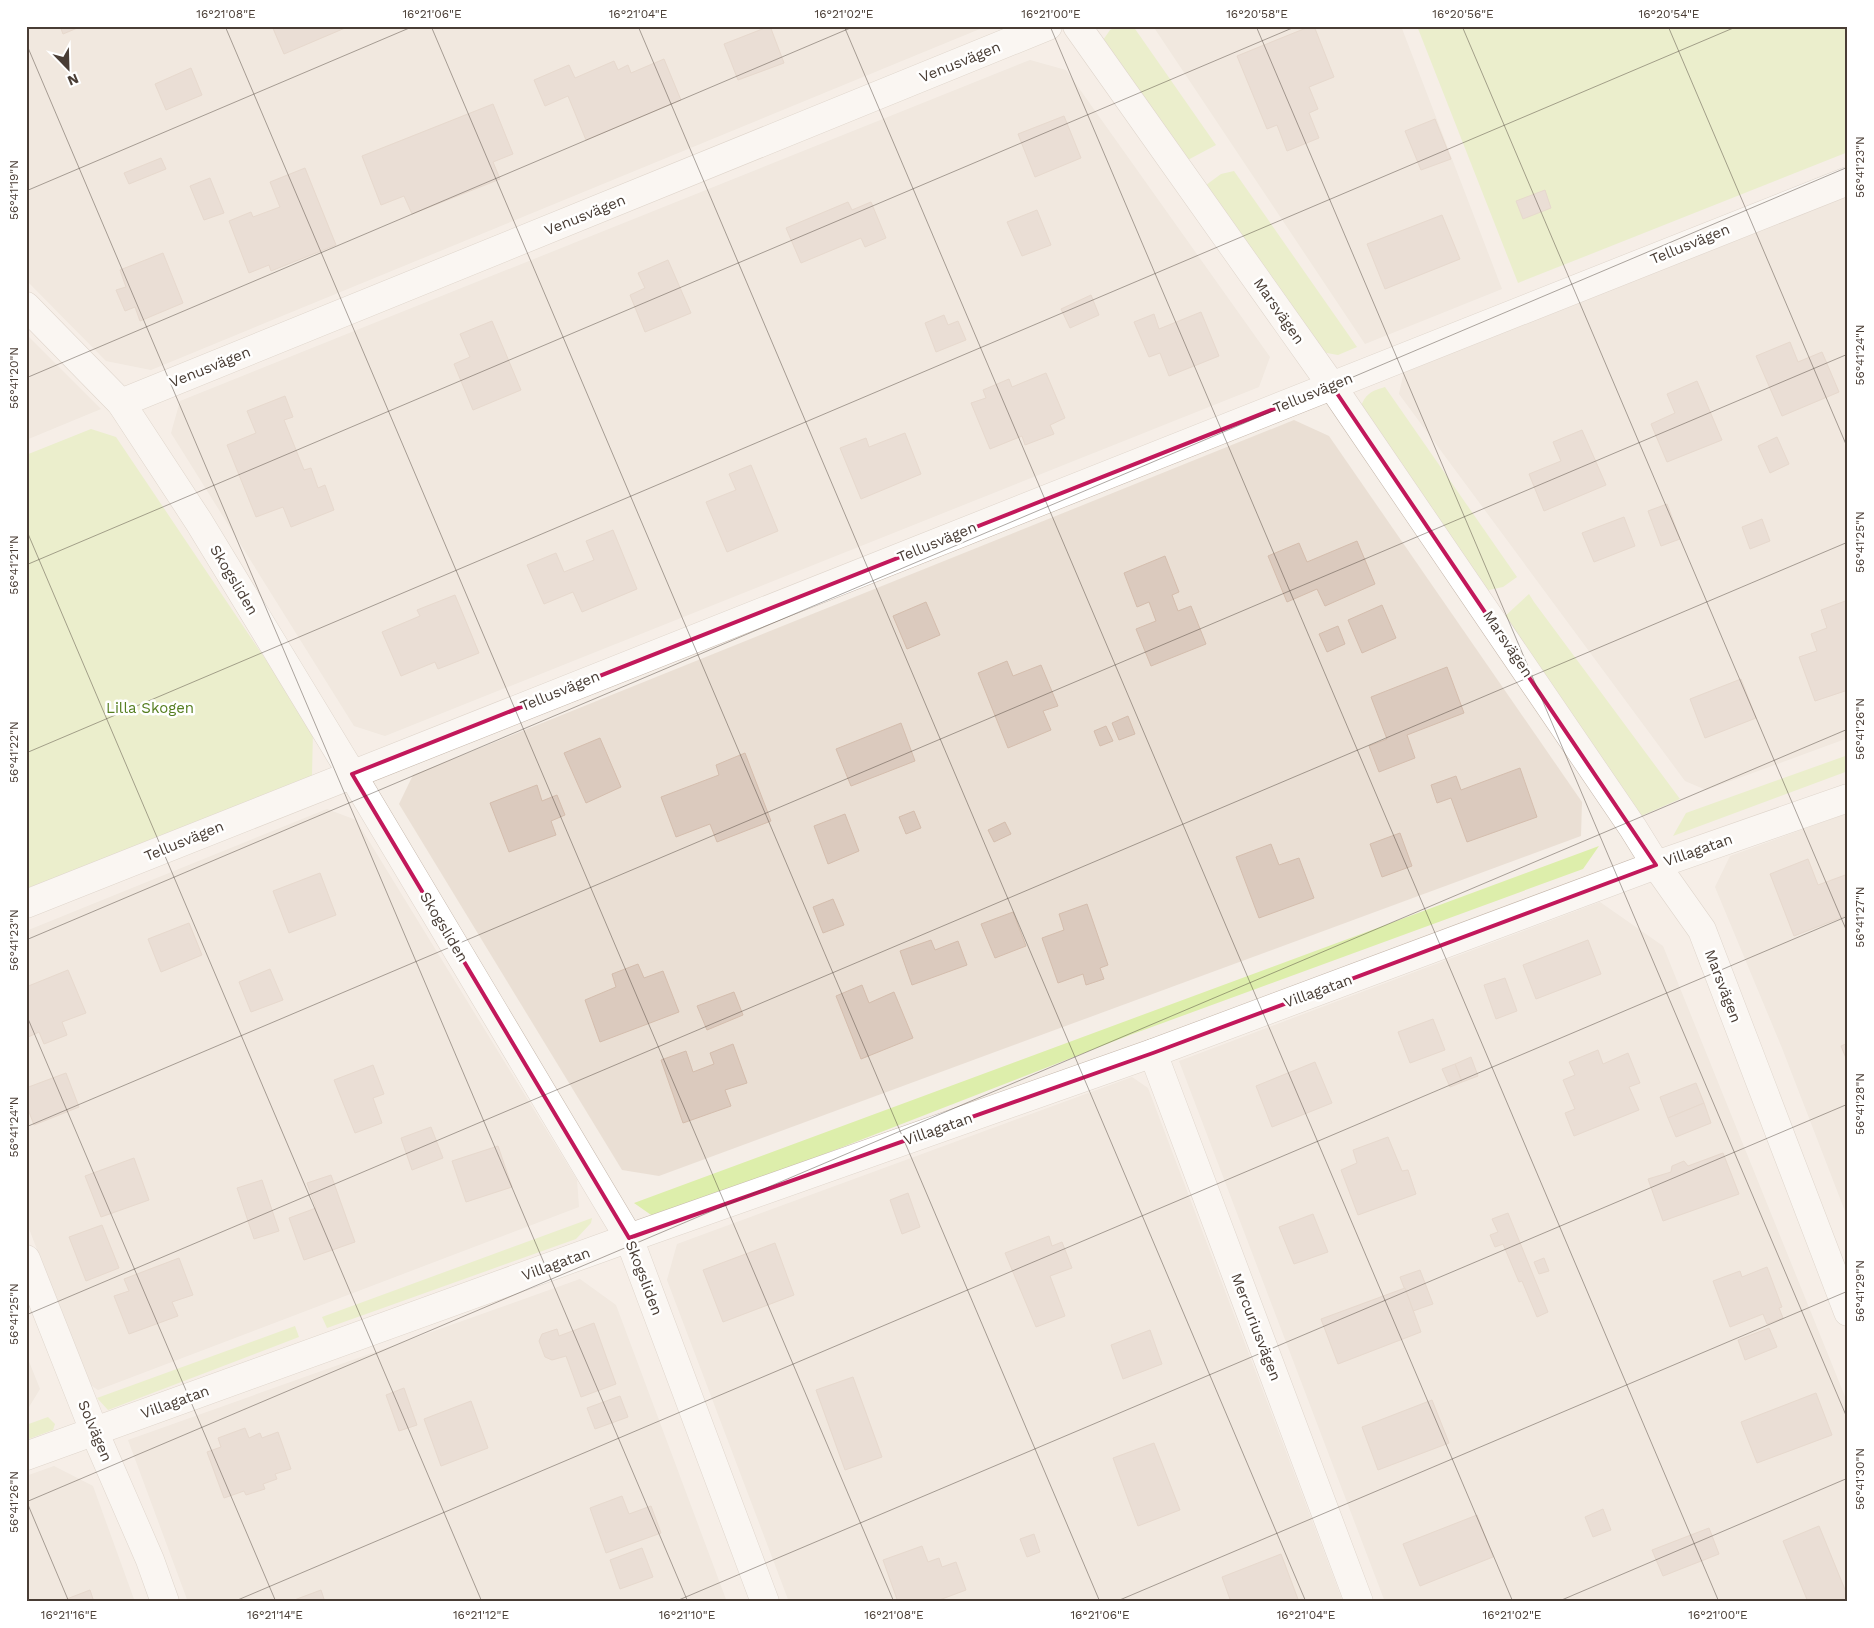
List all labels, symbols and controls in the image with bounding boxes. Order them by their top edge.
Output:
text: 16°21'08"E [196,7,256,21]
text: 16°21'06"E [402,7,462,21]
text: 16°21'04"E [609,7,668,21]
text: 16°21'02"E [815,7,874,21]
text: 16°21'00"E [1021,7,1081,21]
text: 16°20'58"E [1226,7,1288,21]
text: 16°20'56"E [1432,7,1494,21]
text: 16°20'54"E [1639,7,1700,21]
street label: Venusvägen [917,38,1003,86]
north arrow [42,42,92,92]
text: N [65,71,81,89]
text: 56°41'23"N [1853,136,1867,198]
text: 56°41'19"N [7,160,21,220]
street label: Venusvägen [542,191,628,239]
street label: Tellusvägen [1648,220,1732,268]
street label: Marsvägen [1250,274,1308,348]
text: 56°41'24"N [1853,324,1867,386]
street label: Venusvägen [167,343,253,391]
text: 56°41'20"N [7,347,21,409]
street label: Tellusvägen [1271,369,1355,417]
text: 56°41'25"N [1853,511,1867,573]
street label: Tellusvägen [895,518,979,566]
text: 56°41'21"N [7,535,21,595]
street label: Skogsliden [206,542,262,618]
street label: Marsvägen [1479,607,1537,681]
street label: Tellusvägen [518,667,602,715]
text: 56°41'26"N [1853,698,1867,760]
park label: Lilla Skogen [106,699,194,717]
text: 56°41'22"N [7,721,21,783]
street label: Tellusvägen [142,817,226,865]
street label: Villagatan [1661,830,1735,870]
text: 56°41'27"N [1853,886,1867,948]
street label: Skogsliden [416,889,472,965]
text: 56°41'23"N [7,909,21,971]
street label: Marsvägen [1701,947,1745,1025]
street label: Villagatan [1281,970,1355,1012]
text: 56°41'28"N [1853,1073,1867,1135]
text: 56°41'24"N [7,1096,21,1158]
street label: Villagatan [901,1109,975,1149]
street label: Skogsliden [622,1238,666,1318]
street label: Villagatan [519,1243,593,1285]
text: 56°41'29"N [1853,1260,1867,1322]
street label: Mercuriusvägen [1227,1271,1285,1383]
text: 56°41'25"N [7,1283,21,1345]
street label: Villagatan [138,1381,212,1423]
street label: Solvägen [74,1398,116,1464]
text: 56°41'30"N [1853,1448,1867,1510]
text: 56°41'26"N [7,1471,21,1533]
text: 16°21'16"E [41,1608,98,1622]
text: 16°21'14"E [247,1608,303,1622]
text: 16°21'12"E [453,1608,509,1622]
text: 16°21'10"E [659,1608,716,1622]
text: 16°21'08"E [864,1608,924,1622]
text: 16°21'06"E [1070,1608,1130,1622]
text: 16°21'04"E [1277,1608,1336,1622]
text: 16°21'02"E [1483,1608,1542,1622]
text: 16°21'00"E [1688,1608,1748,1622]

